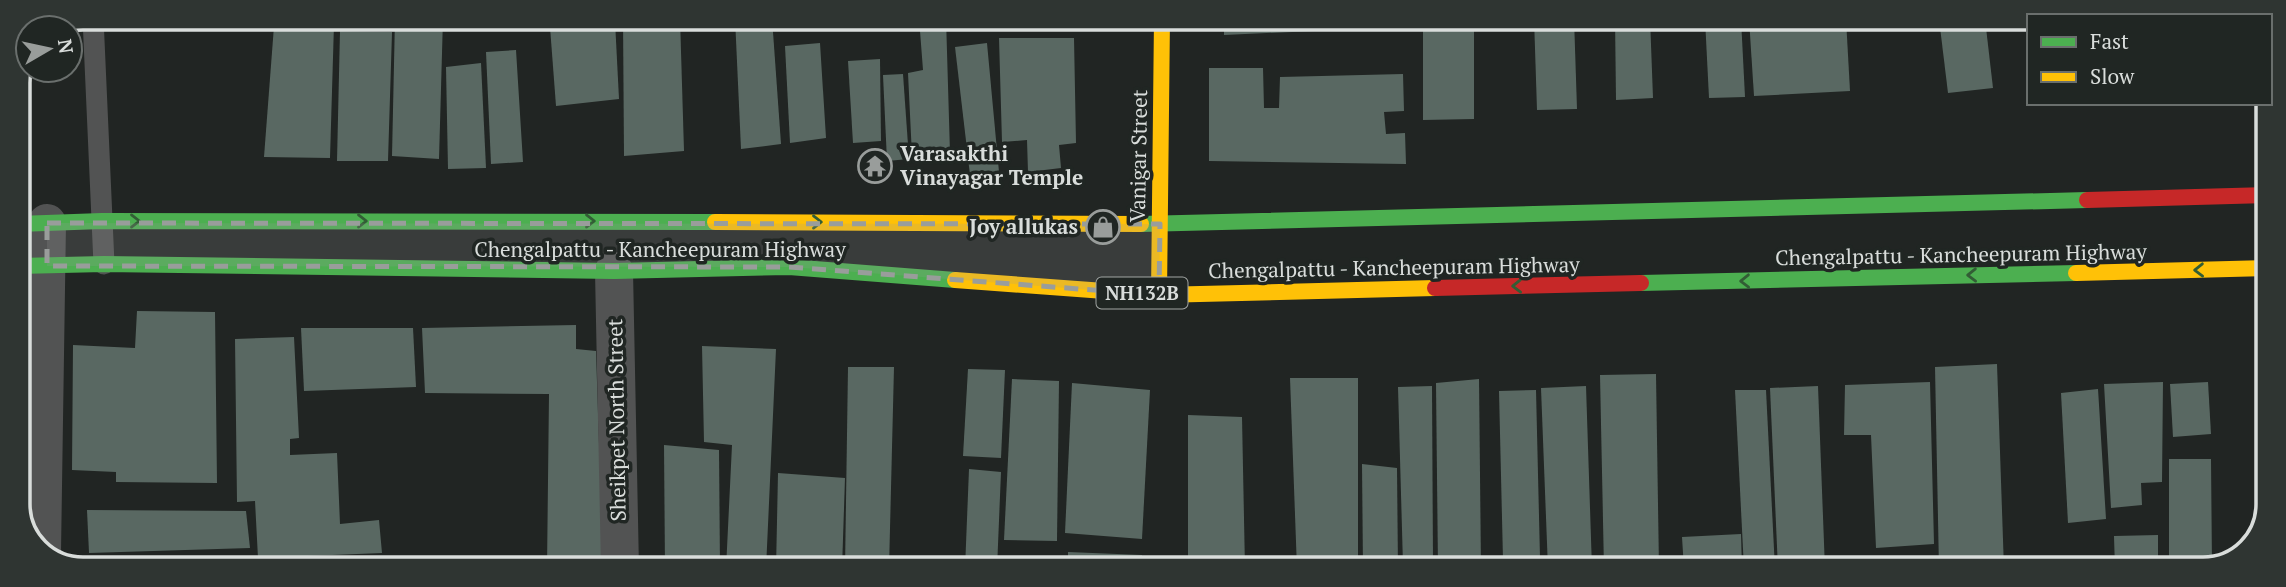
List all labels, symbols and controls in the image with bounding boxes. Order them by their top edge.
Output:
north arrow [14,14,84,84]
legend [2027,14,2272,105]
text: Fast [2090,27,2129,55]
text: N [53,37,80,56]
text: Slow [2090,62,2135,90]
street label: Vanigar Street [1123,89,1153,223]
place label: Varasakthi Vinayagar Temple [900,139,1083,191]
temple icon: Varasakthi Vinayagar Temple [856,147,894,185]
shop icon: Joy allukas [1084,208,1122,246]
place label: Joy allukas [969,212,1078,240]
one-way arrow [130,213,141,229]
one-way arrow [358,213,368,229]
one-way arrow [585,213,596,229]
one-way arrow [813,214,823,230]
street label: Chengalpattu - Kancheepuram Highway [474,235,846,263]
street label: Chengalpattu - Kancheepuram Highway [1775,237,2147,271]
street label: Chengalpattu - Kancheepuram Highway [1208,250,1580,284]
one-way arrow [2194,262,2204,278]
one-way arrow [1966,268,1977,283]
one-way arrow [1739,273,1750,288]
road number: NH132B [1096,278,1188,308]
one-way arrow [1511,278,1522,294]
street label: Sheikpet North Street [600,318,632,522]

